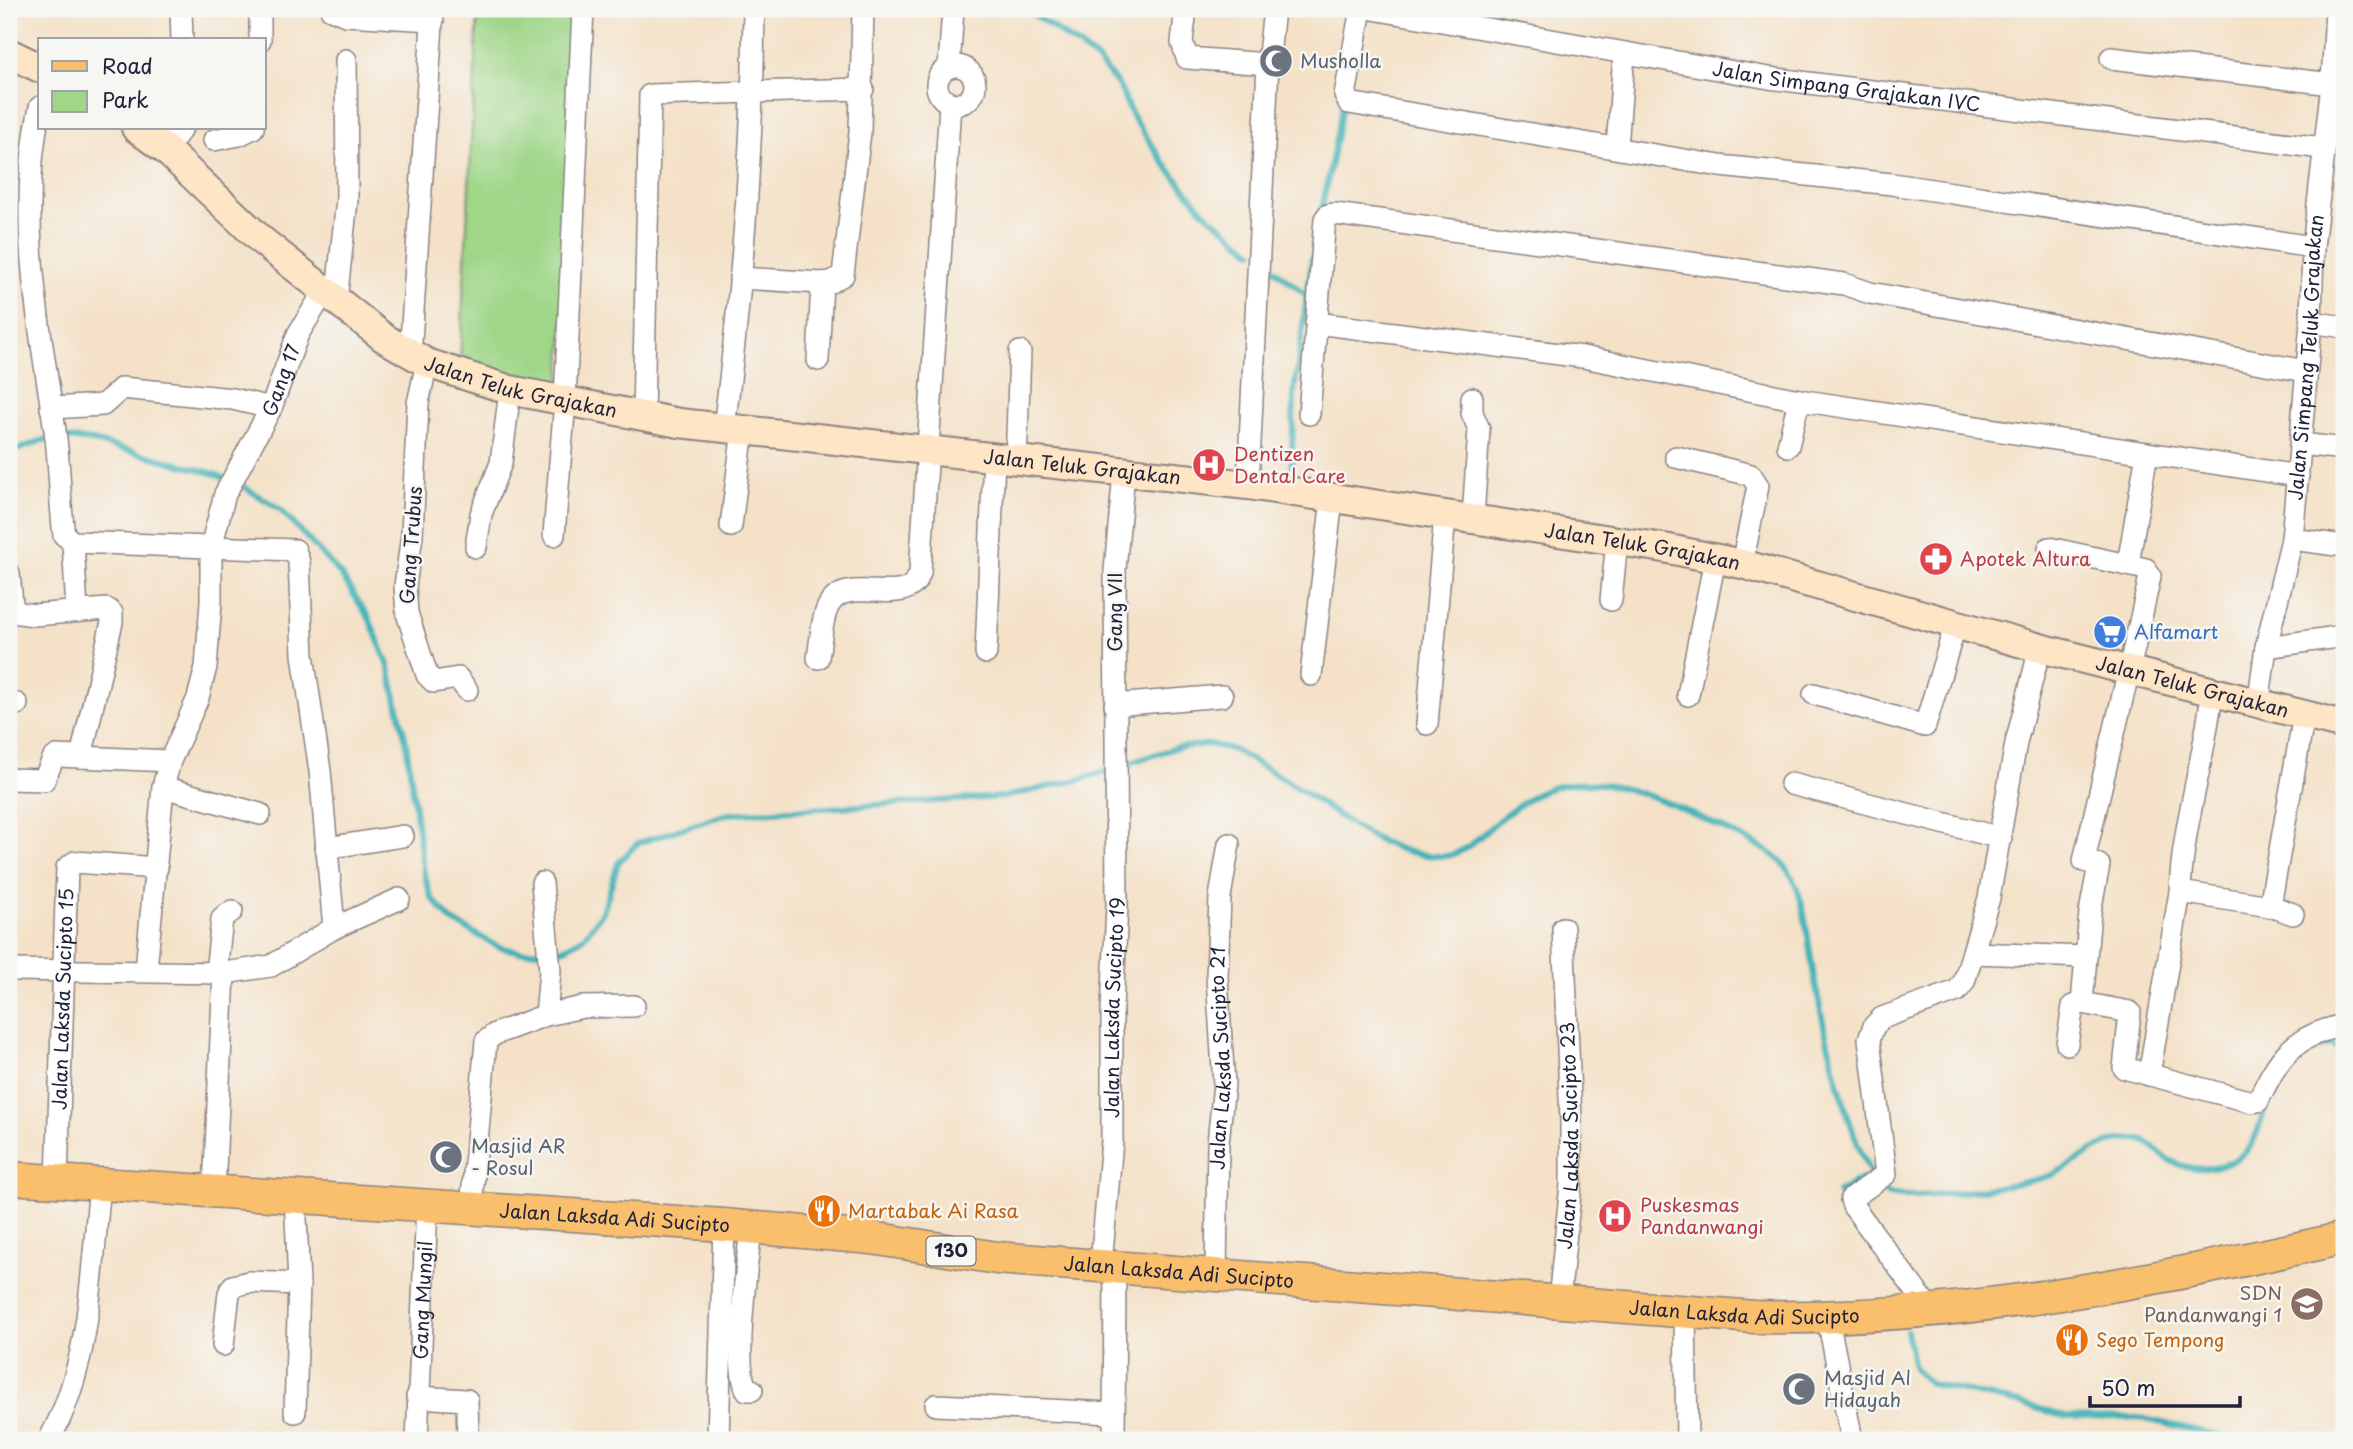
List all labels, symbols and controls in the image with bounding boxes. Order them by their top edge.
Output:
legend [38,38,266,130]
mosque icon: Musholla [1257,42,1295,80]
place label: Musholla [1300,46,1381,74]
text: Road [102,49,153,81]
street label: Jalan Simpang Grajakan IVC [1711,53,1982,118]
text: Park [102,83,149,115]
street label: Jalan Simpang Teluk Grajakan [2280,213,2330,501]
street label: Gang 17 [254,340,306,421]
street label: Jalan Teluk Grajakan [421,348,620,424]
place label: Dentizen Dental Care [1234,439,1346,489]
street label: Jalan Teluk Grajakan [982,441,1182,491]
hospital icon: Dentizen Dental Care [1190,446,1228,484]
street label: Gang Trubus [392,485,428,605]
street label: Jalan Teluk Grajakan [1543,515,1743,576]
pharmacy icon: Apotek Altura [1917,540,1955,578]
place label: Apotek Altura [1960,544,2091,572]
street label: Gang VII [1100,572,1128,652]
supermarket icon: Alfamart [2091,613,2129,651]
place label: Alfamart [2134,617,2218,645]
street label: Jalan Teluk Grajakan [2093,648,2292,724]
street label: Jalan Laksda Sucipto 15 [44,888,79,1110]
street label: Jalan Laksda Sucipto 19 [1097,897,1130,1118]
street label: Jalan Laksda Sucipto 21 [1202,946,1237,1170]
street label: Jalan Laksda Sucipto 23 [1549,1021,1584,1250]
place label: Masjid AR - Rosul [471,1131,566,1181]
mosque icon: Masjid AR - Rosul [427,1138,465,1176]
place label: Puskesmas Pandanwangi [1640,1190,1764,1240]
restaurant icon: Martabak Ai Rasa [805,1192,843,1230]
street label: Jalan Laksda Adi Sucipto [499,1195,731,1238]
place label: Martabak Ai Rasa [848,1196,1019,1224]
hospital icon: Puskesmas Pandanwangi [1596,1197,1634,1235]
road number: 130 [926,1236,976,1266]
street label: Gang Mungil [405,1240,438,1360]
street label: Jalan Laksda Adi Sucipto [1063,1248,1295,1294]
place label: SDN Pandanwangi 1 [2144,1278,2282,1328]
school or university icon: SDN Pandanwangi 1 [2288,1285,2326,1323]
street label: Jalan Laksda Adi Sucipto [1628,1292,1860,1330]
restaurant icon: Sego Tempong [2053,1321,2091,1359]
place label: Sego Tempong [2096,1325,2225,1353]
place label: Masjid Al Hidayah [1824,1363,1911,1413]
scale bar [2090,1365,2241,1409]
mosque icon: Masjid Al Hidayah [1780,1370,1818,1408]
text: 50 m [2101,1371,2155,1403]

